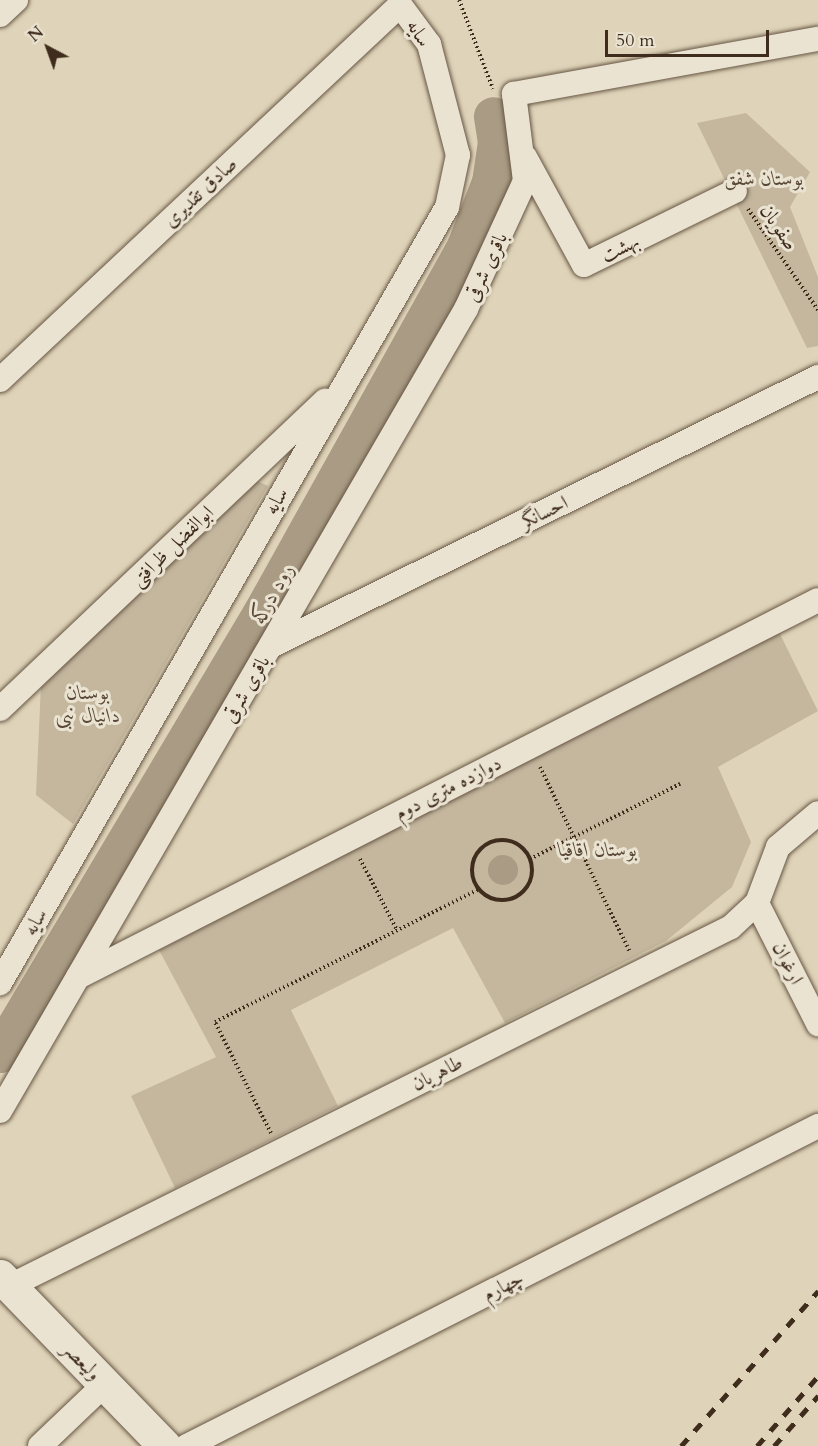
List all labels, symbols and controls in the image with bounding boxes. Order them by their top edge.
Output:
street label: سایه [402,15,436,51]
north arrow [18,18,78,78]
scale bar [608,18,772,56]
text: N [24,22,49,47]
text: 50 m [616,28,655,53]
street label: صادق تقدیری [158,152,242,232]
park label: بوستان شفق [724,166,804,190]
street label: صفویان [755,199,803,255]
street label: باقری شرقی [459,228,513,306]
street label: بهشت [597,229,643,267]
street label: سایه [259,483,293,519]
street label: احسانگر [516,490,572,534]
street label: ابوالفضل ظرافتی [125,501,219,591]
water label: رود درکه [246,559,300,629]
street label: باقری شرقی [217,651,275,727]
park label: بوستان دانیال نبی [56,680,120,727]
street label: دوازده متری دوم [391,751,505,825]
park label: بوستان اقاقیا [559,837,637,861]
street label: سایه [18,904,52,940]
street label: ارغوان [767,938,809,988]
street label: طاهریان [407,1050,467,1096]
street label: چهارم [479,1266,527,1306]
street label: ولیعصر [58,1336,106,1386]

